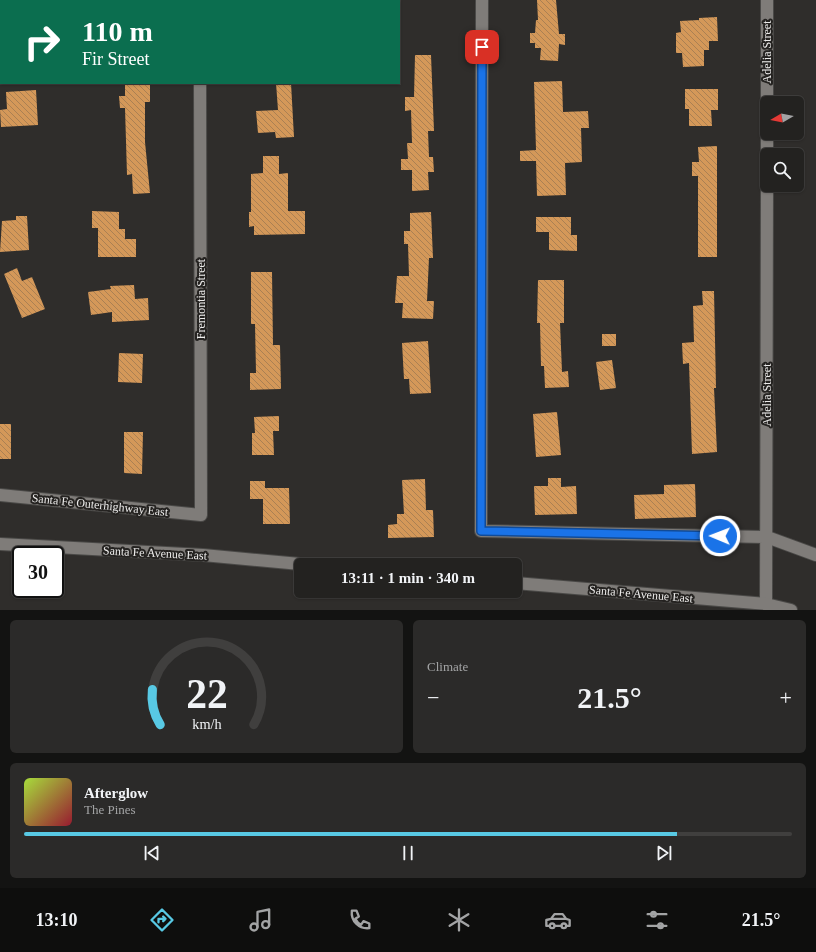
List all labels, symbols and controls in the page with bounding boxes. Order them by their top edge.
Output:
icon: right [16,16,68,68]
text: 110 m [82,16,153,47]
street label: Adelia Street [760,20,774,83]
pin [465,30,499,64]
icon: arrive [471,36,493,58]
text: Fir Street [82,49,150,69]
north arrow [760,96,804,140]
map controls [760,96,804,192]
button: search [760,148,804,192]
street label: Fremontia Street [194,258,208,339]
street label: Adelia Street [760,363,774,426]
street label: Santa Fe Outerhighway East [31,491,170,519]
position arrow [699,515,741,557]
street label: Santa Fe Avenue East [103,543,208,563]
speed limit sign: 30 [12,546,64,598]
text: 13:11 · 1 min · 340 m [341,570,475,586]
street label: Santa Fe Avenue East [589,582,694,606]
text: Climate [427,659,468,674]
text: 22 [186,670,227,716]
text: 21.5° [577,681,642,714]
text: − [427,685,439,710]
text: + [780,685,792,710]
text: km/h [192,715,221,731]
text: Afterglow [84,785,148,801]
text: The Pines [84,802,136,817]
icon: previous [141,842,163,864]
icon: pause [397,842,419,864]
icon: next [653,842,675,864]
icon: directions [148,906,176,934]
icon: music [247,906,275,934]
icon: phone [346,906,374,934]
icon: climate [445,906,473,934]
icon: car [544,906,572,934]
icon: filters [643,906,671,934]
text: 13:10 [35,910,77,930]
text: 21.5° [742,910,781,930]

